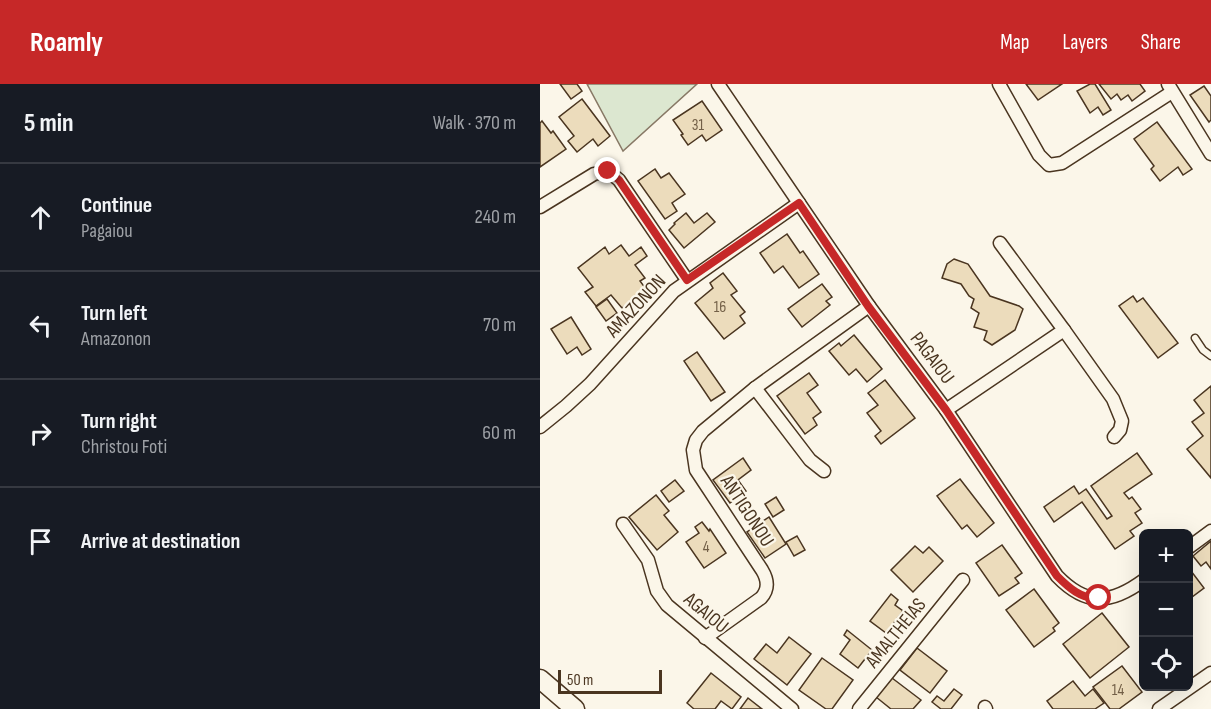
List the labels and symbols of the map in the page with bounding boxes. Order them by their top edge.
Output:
house number: 31 [692,116,705,135]
route end [594,157,620,183]
street label: AMAZONON [600,270,671,343]
house number: 16 [714,298,726,317]
street label: PAGAIOU [905,327,959,389]
street label: ANTIGONOU [714,470,779,551]
house number: 4 [703,538,710,557]
route start [1085,584,1111,610]
street label: AGAIOU [678,587,733,639]
street label: AMALTHEIAS [860,593,931,673]
scale bar [558,667,662,694]
house number: 14 [1112,681,1124,700]

